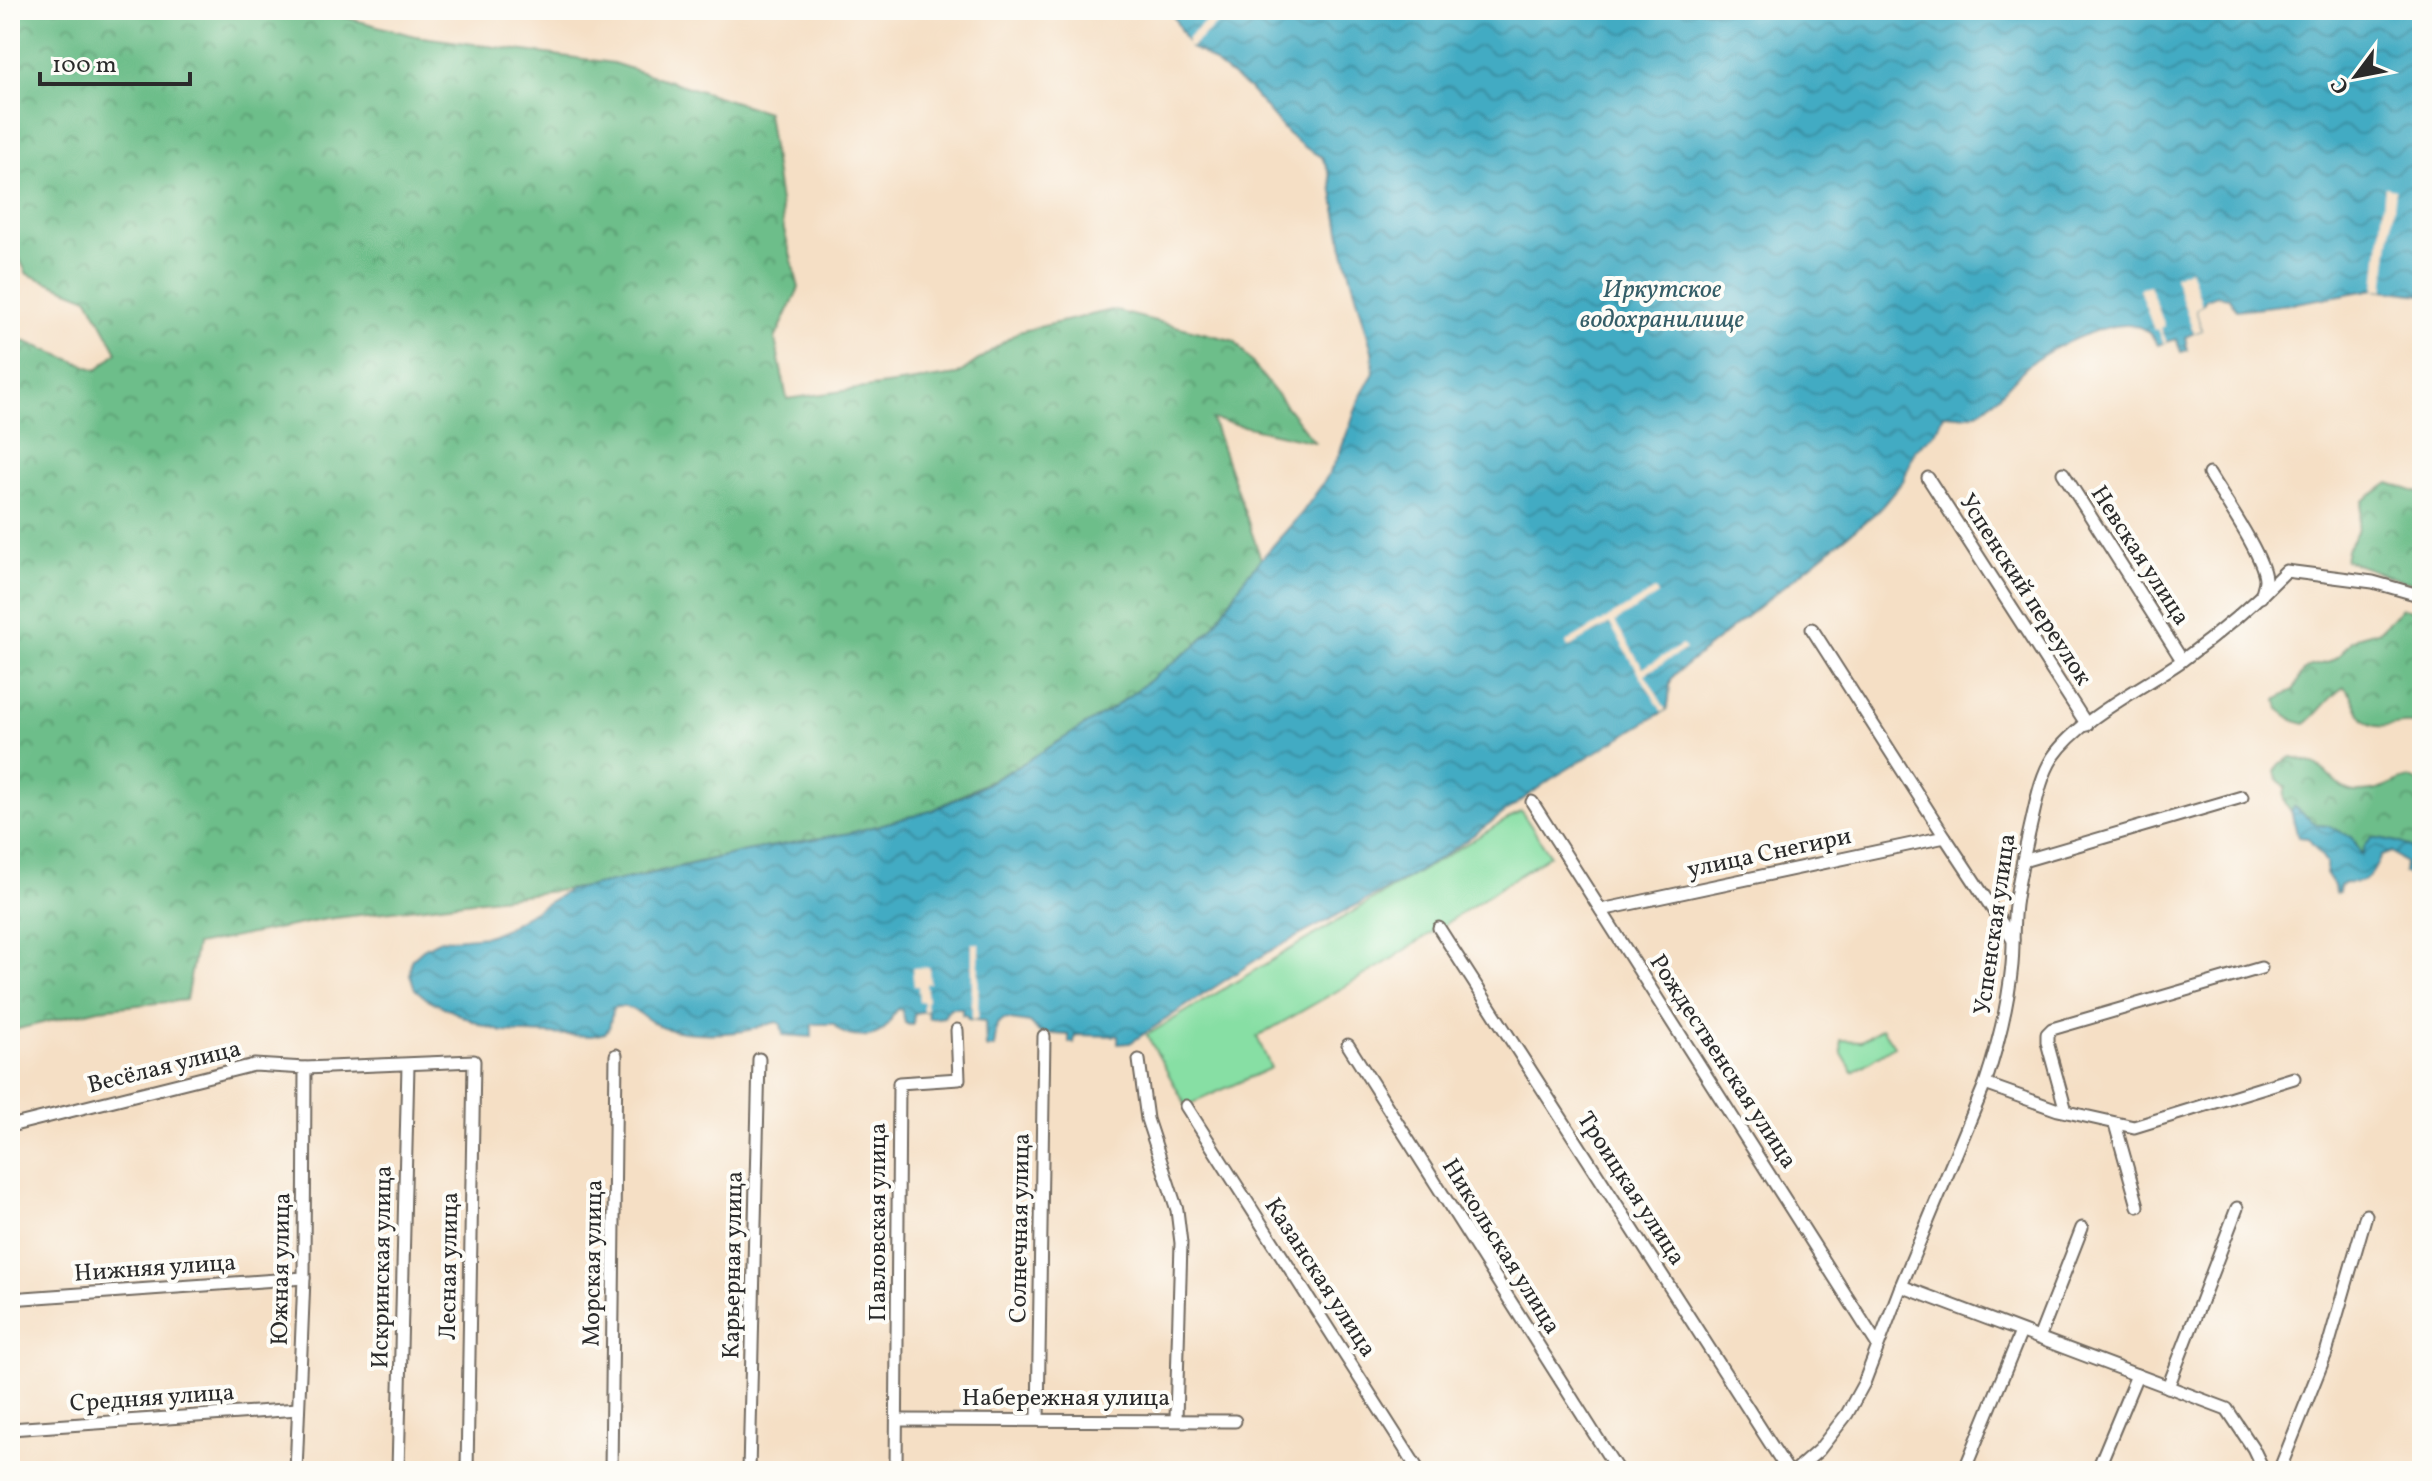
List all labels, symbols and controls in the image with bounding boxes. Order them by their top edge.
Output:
scale bar [40,36,190,86]
north arrow [2316,36,2396,116]
text: 100 m [52,49,117,83]
text: С [2324,71,2358,99]
water label: Иркутское водохранилище [1580,272,1744,338]
street label: Невская улица [2081,480,2197,633]
street label: Успенский переулок [1949,487,2099,693]
street label: улица Снегири [1684,820,1855,888]
street label: Успенская улица [1966,831,2026,1017]
street label: Рождественская улица [1640,948,1805,1176]
street label: Весёлая улица [84,1032,245,1103]
street label: Троицкая улица [1568,1106,1693,1273]
street label: Павловская улица [862,1123,896,1321]
street label: Солнечная улица [1002,1133,1040,1324]
street label: Никольская улица [1432,1153,1568,1342]
street label: Искринская улица [364,1165,402,1369]
street label: Карьерная улица [715,1171,753,1359]
street label: Морская улица [576,1179,612,1347]
street label: Южная улица [264,1192,300,1346]
street label: Лесная улица [432,1192,468,1340]
street label: Казанская улица [1255,1192,1384,1365]
street label: Нижняя улица [73,1246,237,1292]
street label: Средняя улица [69,1376,236,1422]
street label: Набережная улица [962,1382,1170,1416]

